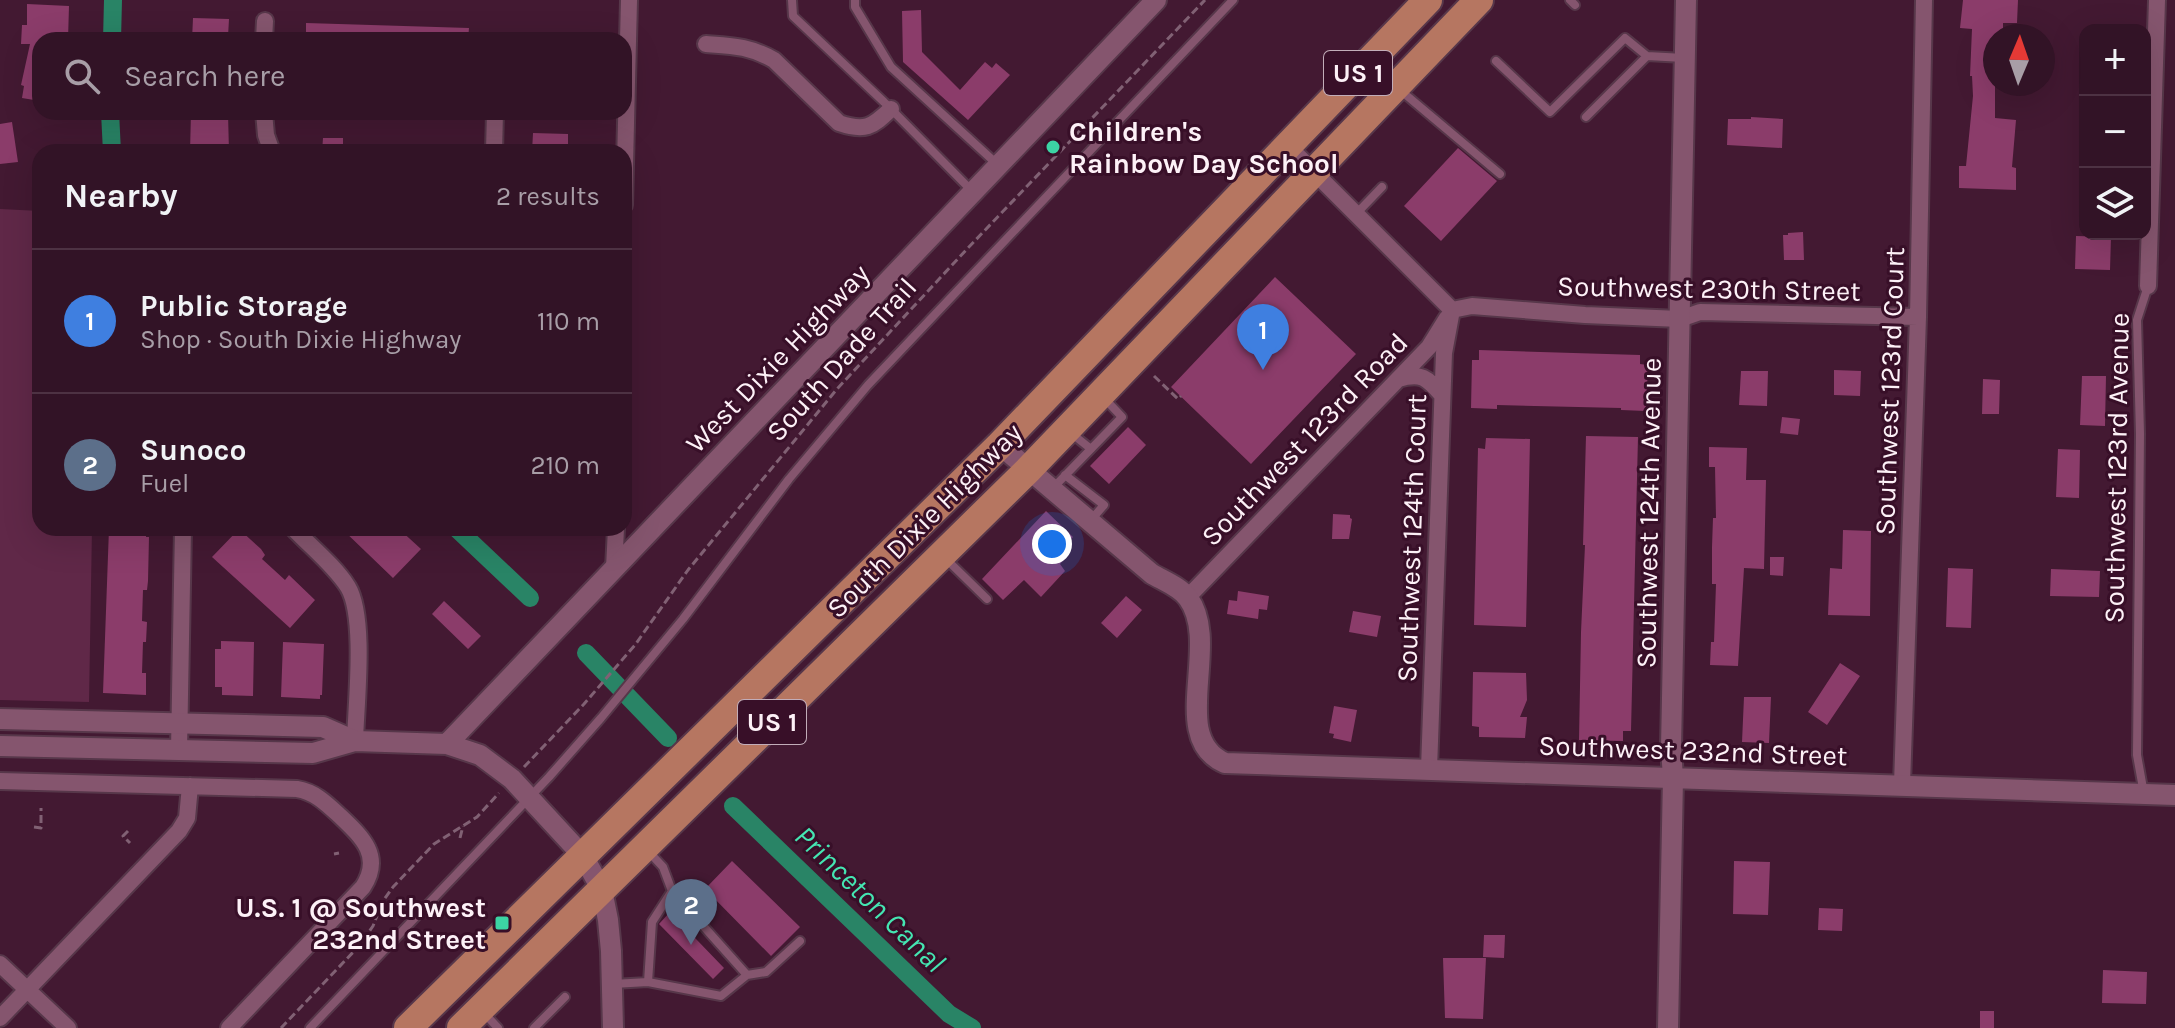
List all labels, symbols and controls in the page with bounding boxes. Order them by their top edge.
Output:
north arrow [1983,24,2055,96]
map controls [2079,24,2151,240]
button: + [2079,24,2151,96]
search box [32,32,632,120]
road number: US 1 [1324,51,1392,95]
icon: search [60,54,104,98]
text: Search here [124,58,285,94]
button: − [2079,96,2151,168]
place label: Children's Rainbow Day School [1069,115,1339,180]
marker: Children's Rainbow Day School [1044,138,1062,156]
button: layers [2079,168,2151,240]
text: Nearby [64,176,178,216]
text: 2 results [496,181,600,212]
street label: Southwest 123rd Court [1868,246,1911,536]
street label: West Dixie Highway [679,257,876,460]
street label: Southwest 230th Street [1557,269,1861,308]
street label: South Dade Trail [759,271,923,448]
text: Public Storage [140,288,348,324]
pin: 1 [1237,304,1289,370]
text: 1 [85,306,95,337]
text: 110 m [537,306,600,337]
street label: Southwest 123rd Avenue [2097,312,2136,624]
text: Shop · South Dixie Highway [140,324,461,355]
street label: Southwest 123rd Road [1194,326,1414,552]
street label: Southwest 124th Avenue [1629,357,1668,669]
street label: Southwest 124th Court [1390,393,1433,683]
street label: South Dixie Highway [820,416,1029,625]
text: Sunoco [140,432,246,468]
text: 2 [82,450,98,481]
text: 210 m [530,450,600,481]
text: Fuel [140,468,189,499]
your location [1032,524,1072,564]
road number: US 1 [738,700,806,744]
street label: Southwest 232nd Street [1538,729,1848,772]
water label: Princeton Canal [787,818,953,980]
pin: 2 [665,879,717,945]
place label: U.S. 1 @ Southwest 232nd Street [235,891,486,956]
marker: U.S. 1 @ Southwest 232nd Street [493,914,511,932]

